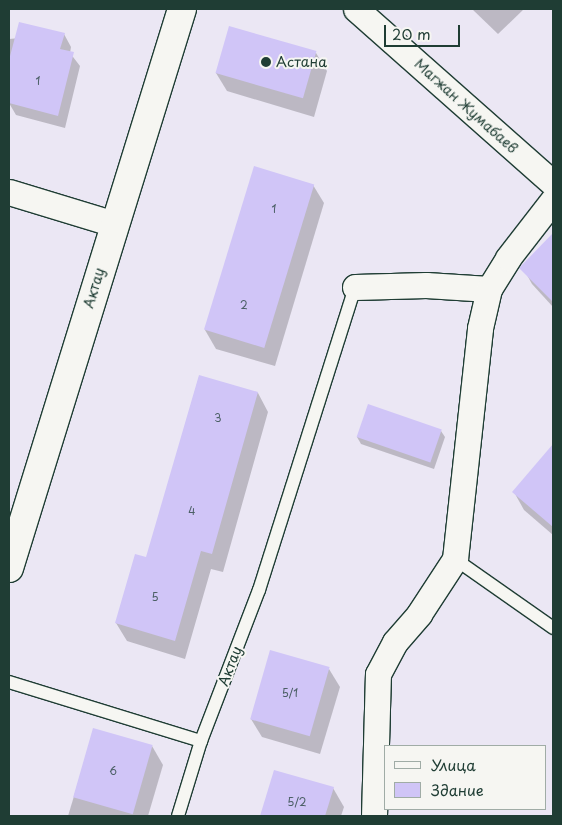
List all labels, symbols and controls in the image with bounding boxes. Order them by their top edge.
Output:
scale bar [387,15,463,47]
text: 20 m [392,22,431,45]
place label: Астана [276,54,327,70]
street label: Магжан Жумабаев [410,55,522,157]
marker: Астана [260,56,272,68]
house number: 1 [36,74,40,88]
house number: 1 [272,202,276,216]
street label: Актау [80,266,108,310]
house number: 2 [240,298,248,312]
house number: 3 [214,411,222,425]
house number: 4 [188,504,196,518]
house number: 5 [151,590,159,604]
street label: Актау [215,644,245,688]
house number: 5/1 [282,686,298,700]
legend [384,745,547,810]
text: Улица [431,753,476,776]
house number: 6 [109,764,117,778]
text: Здание [431,778,484,801]
house number: 5/2 [287,795,307,809]

